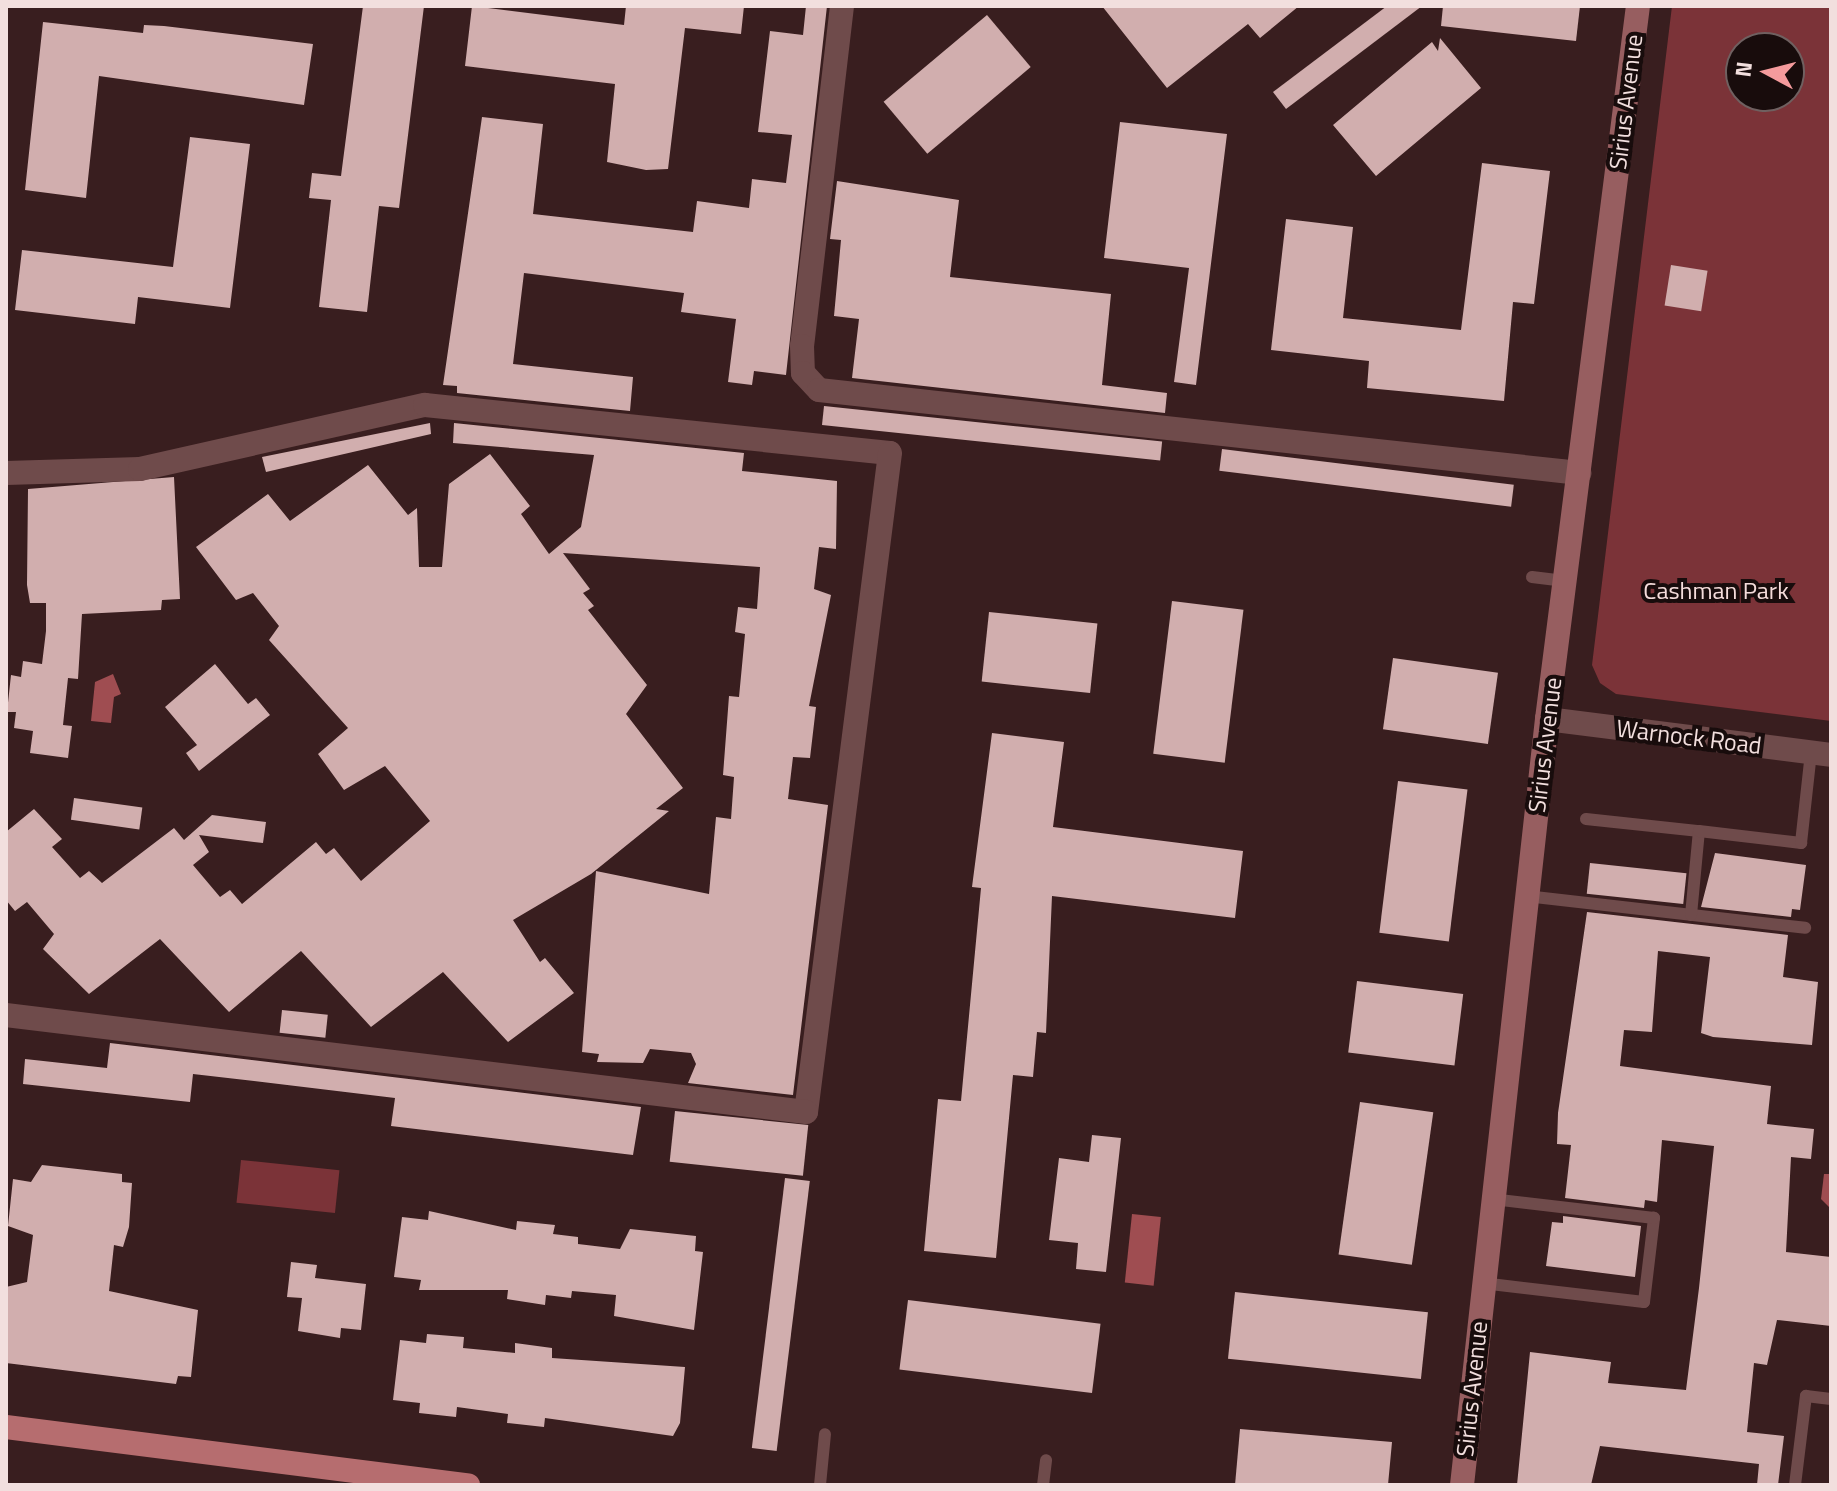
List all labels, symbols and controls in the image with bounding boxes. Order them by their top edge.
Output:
north arrow [1725,32,1805,112]
street label: Sirius Avenue [1603,33,1649,171]
text: N [1725,60,1761,79]
park label: Cashman Park [1643,577,1789,605]
street label: Sirius Avenue [1522,676,1568,814]
street label: Warnock Road [1615,714,1763,760]
street label: Sirius Avenue [1451,1320,1493,1458]

